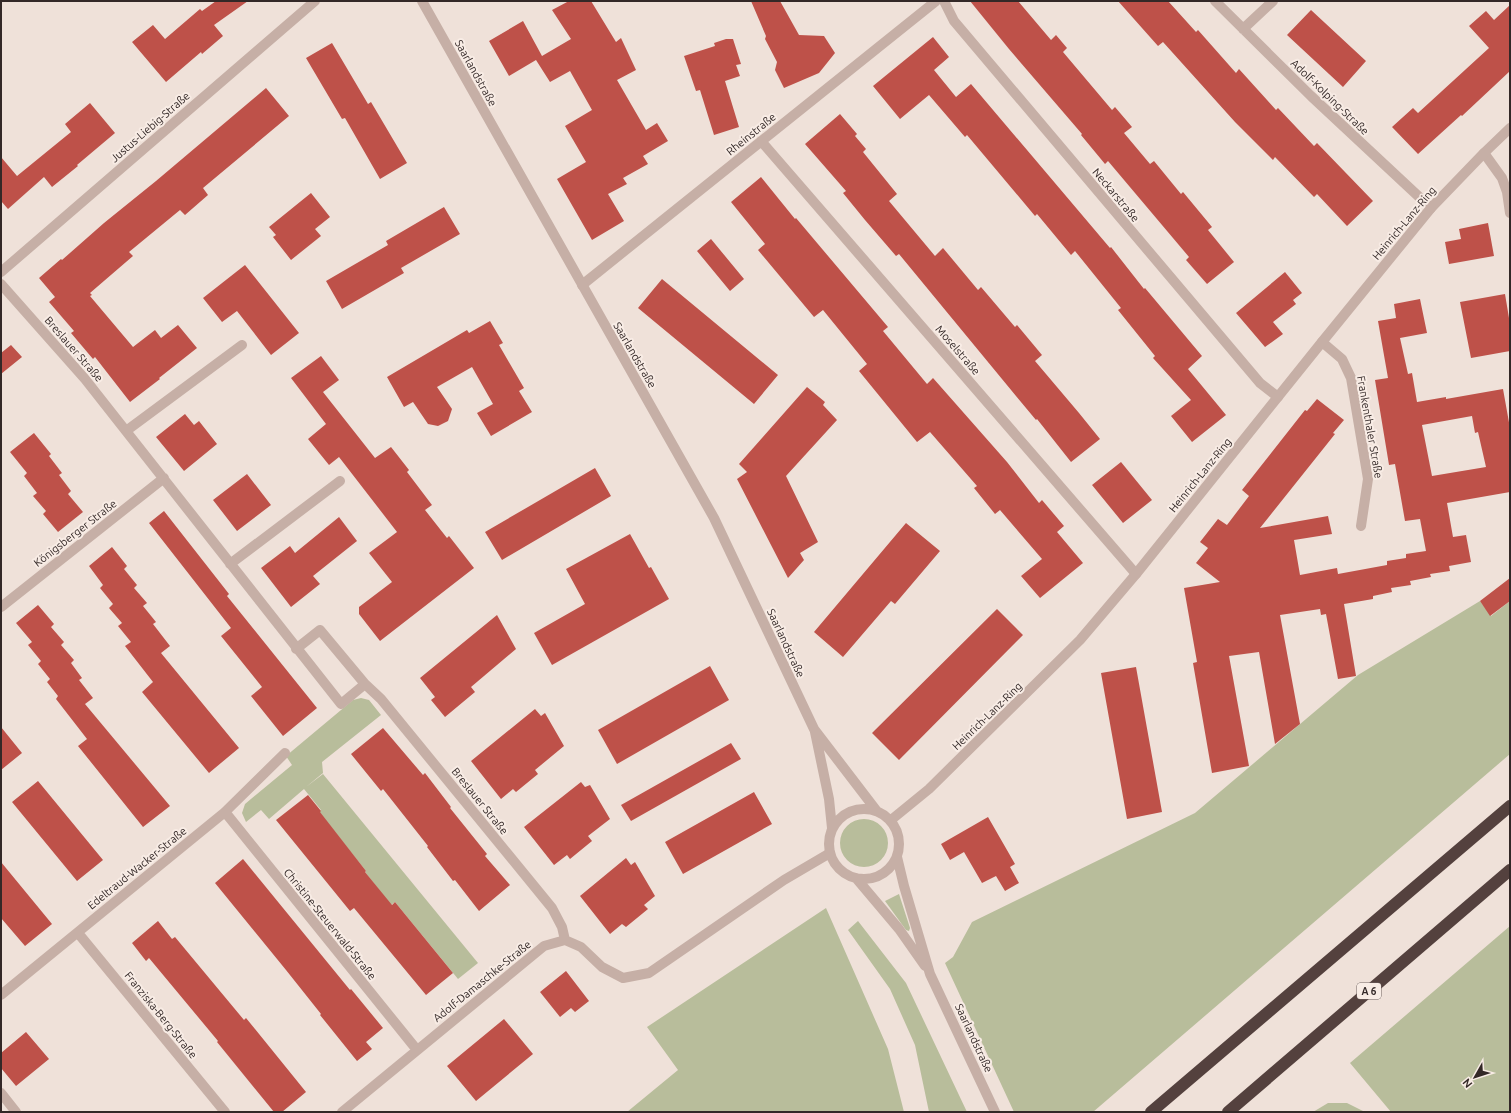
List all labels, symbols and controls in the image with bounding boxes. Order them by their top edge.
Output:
street label: Saarlandstraße [453,38,499,108]
street label: Adolf-Kolping-Straße [1289,57,1371,137]
street label: Justus-Liebig-Straße [108,89,192,165]
street label: Rheinstraße [724,111,778,157]
street label: Neckarstraße [1090,166,1142,224]
street label: Heinrich-Lanz-Ring [1370,184,1438,262]
street label: Breslauer Straße [43,314,105,384]
street label: Saarlandstraße [611,320,659,390]
street label: Moselstraße [933,323,983,377]
street label: Frankenthaler Straße [1355,375,1385,479]
street label: Heinrich-Lanz-Ring [1166,435,1234,515]
street label: Königsberger Straße [31,497,119,569]
street label: Saarlandstraße [765,607,807,679]
street label: Heinrich-Lanz-Ring [950,680,1024,752]
street label: Breslauer Straße [449,765,511,837]
street label: Edeltraud-Wacker-Straße [85,825,189,911]
street label: Christine-Steuerwald-Straße [281,866,379,982]
street label: Adolf-Damaschke-Straße [431,938,533,1024]
street label: Franziska-Berg-Straße [122,969,200,1061]
road number: A 6 [1357,983,1381,999]
street label: Saarlandstraße [953,1002,995,1074]
north arrow [1455,1057,1495,1097]
text: N [1460,1076,1474,1090]

